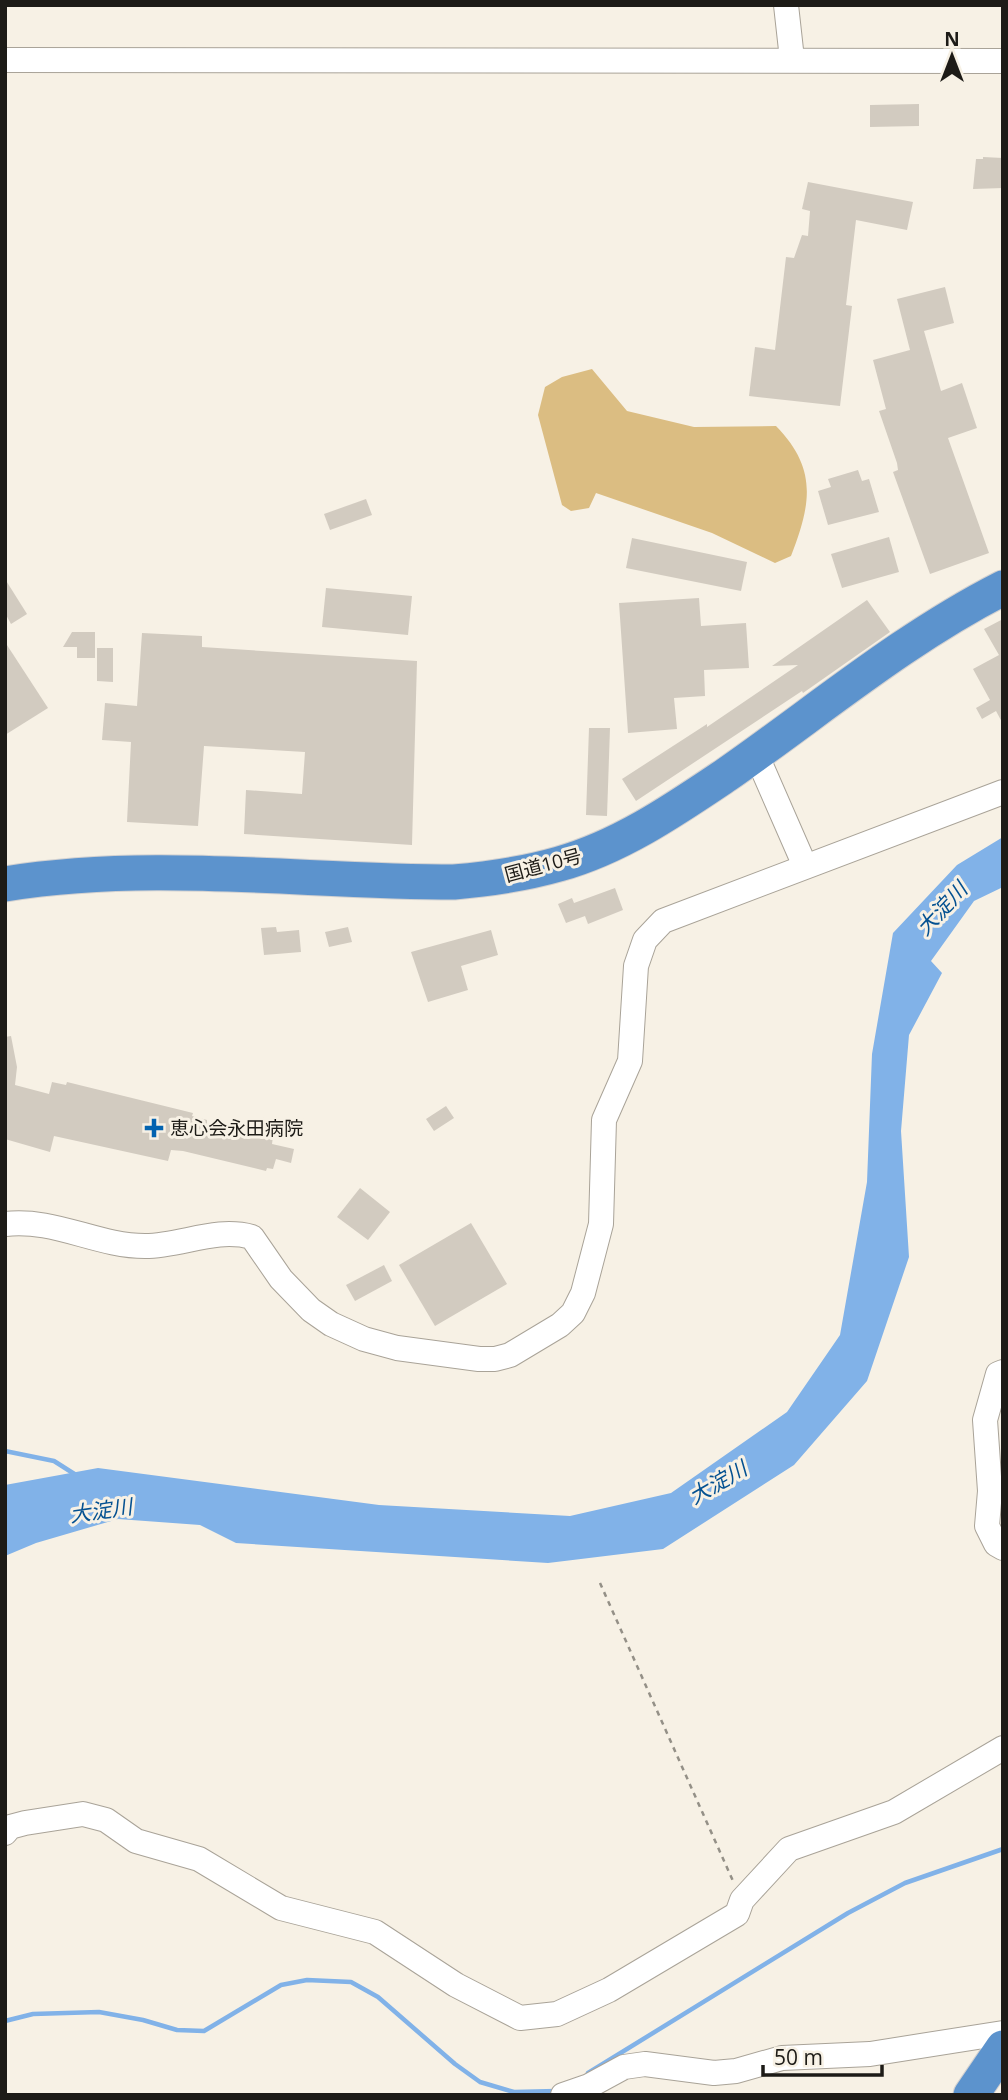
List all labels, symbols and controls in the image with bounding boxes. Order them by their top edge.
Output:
north arrow [917,21,987,91]
text: N [944,26,960,52]
street label: 国道10号 [502,842,584,888]
water label: 大淀川 [910,874,974,941]
place label: 恵心会永田病院 [170,1115,303,1141]
marker: 恵心会永田病院 [144,1118,164,1138]
water label: 大淀川 [683,1453,754,1510]
water label: 大淀川 [68,1491,136,1528]
scale bar [763,2034,882,2078]
text: 50 m [774,2043,823,2071]

